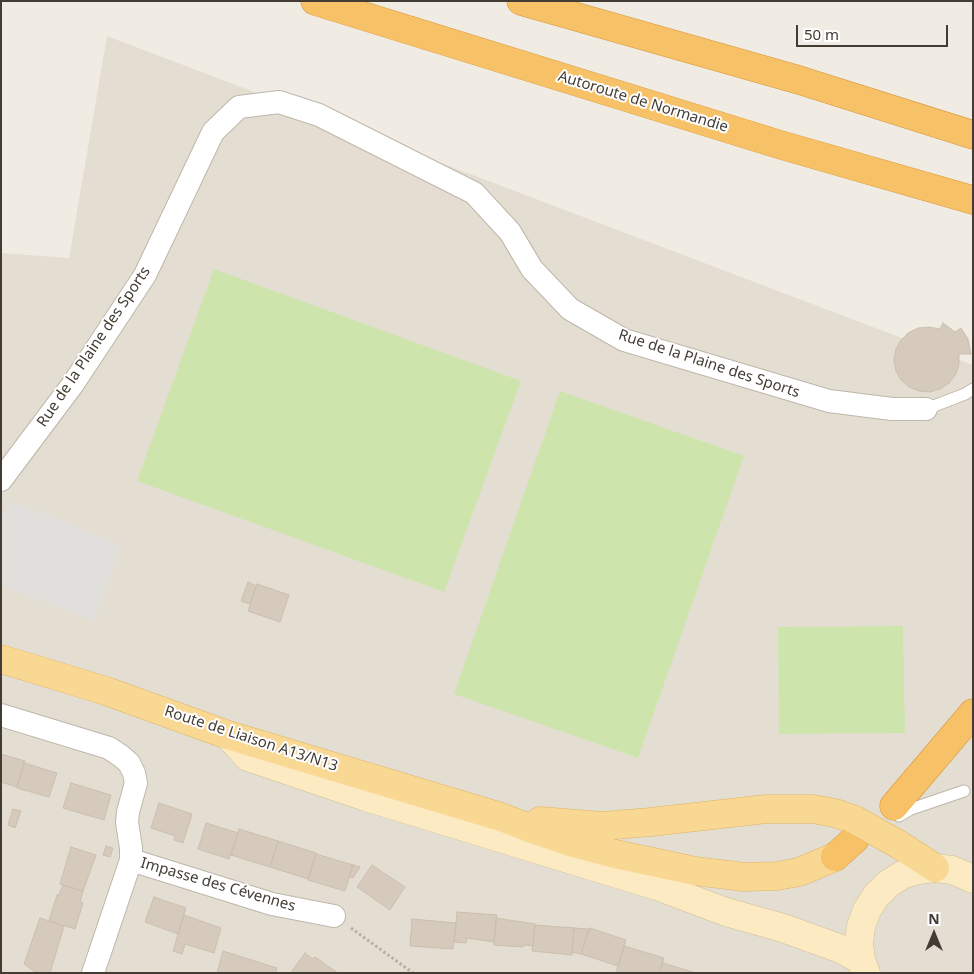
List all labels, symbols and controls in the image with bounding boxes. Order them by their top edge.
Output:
scale bar [799,15,952,47]
text: 50 m [804,24,839,44]
street label: Autoroute de Normandie [556,68,730,136]
street label: Rue de la Plaine des Sports [34,263,154,431]
street label: Rue de la Plaine des Sports [616,326,802,402]
street label: Route de Liaison A13/N13 [162,702,340,776]
street label: Impasse des Cévennes [139,854,297,916]
north arrow [909,909,959,959]
text: N [928,909,940,928]

